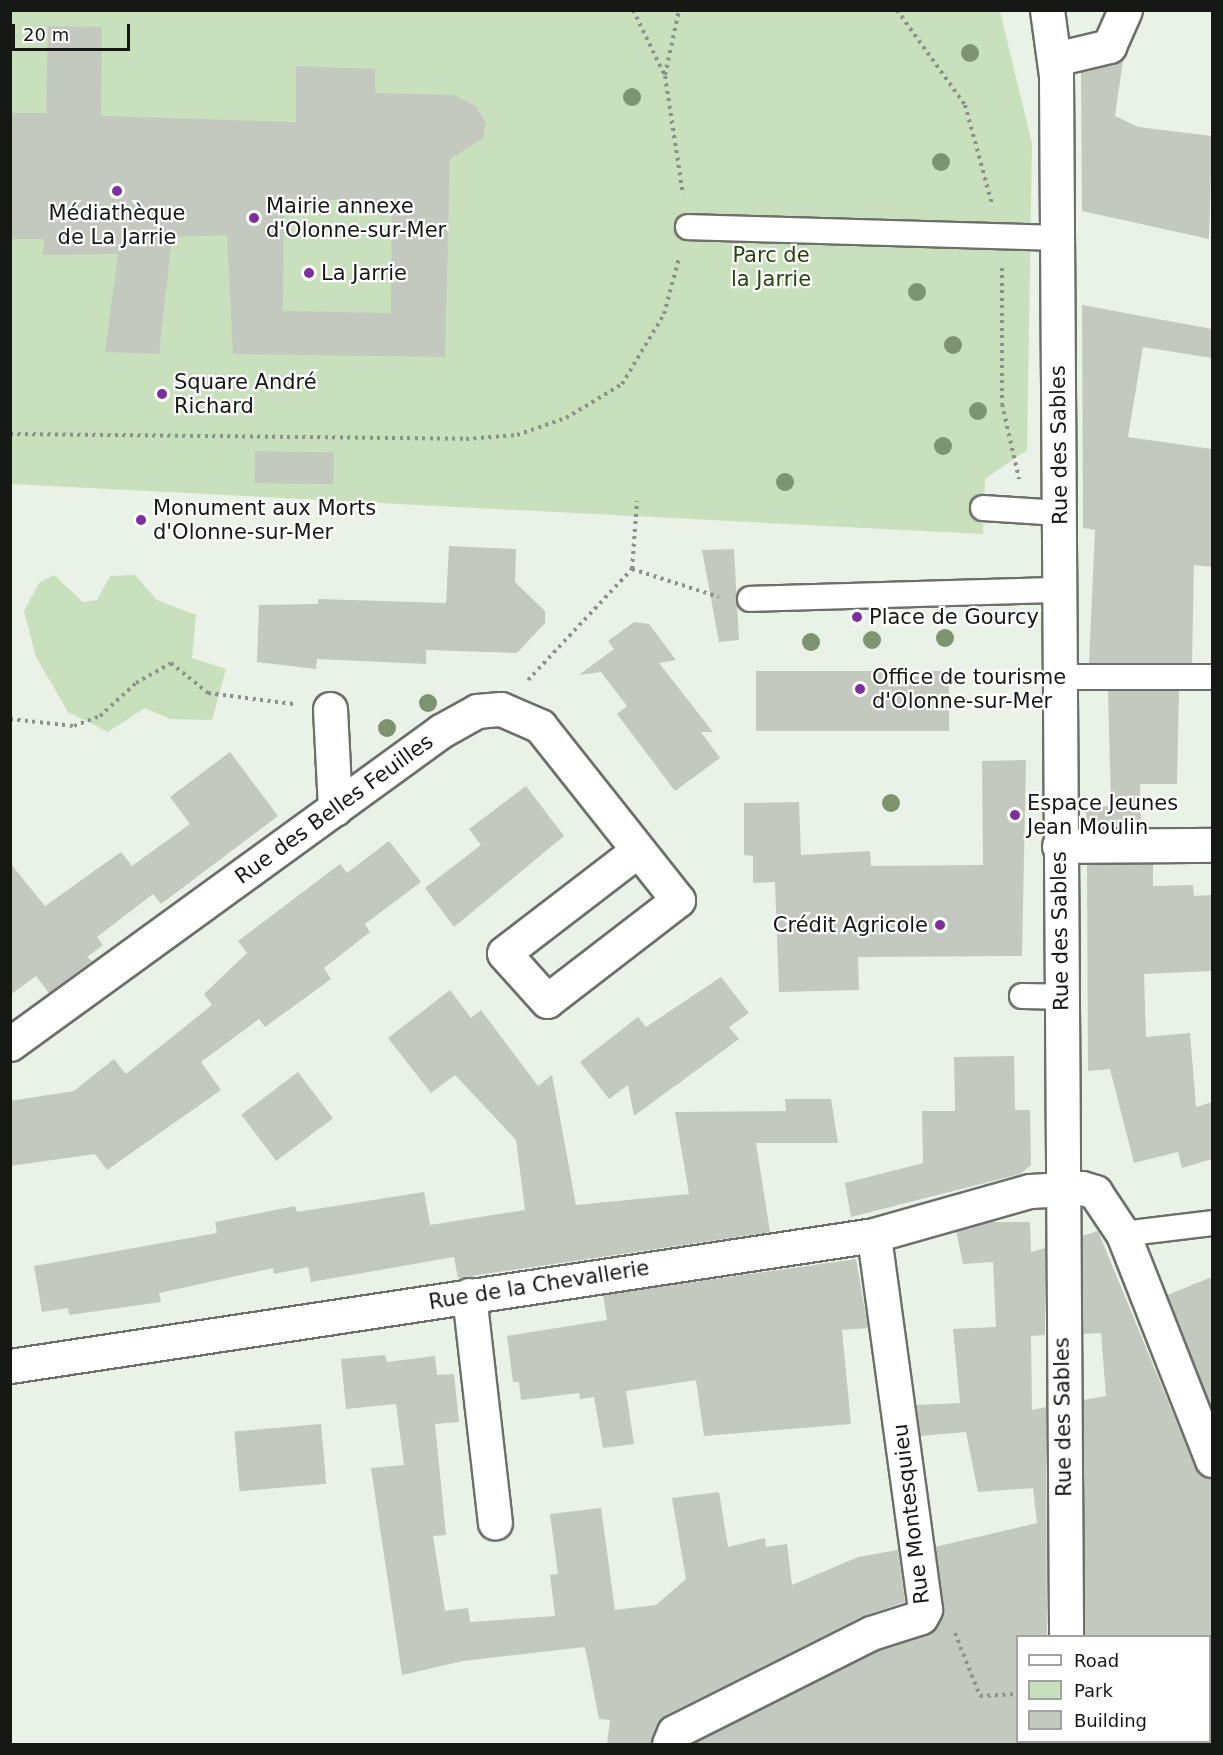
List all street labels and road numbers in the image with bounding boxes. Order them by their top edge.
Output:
street label: Rue des Sables [1045,365,1073,525]
street label: Rue des Belles Feuilles [230,729,438,889]
street label: Rue des Sables [1046,851,1074,1011]
street label: Rue de la Chevallerie [427,1255,651,1315]
street label: Rue des Sables [1049,1337,1077,1497]
street label: Rue Montesquieu [887,1422,935,1606]

